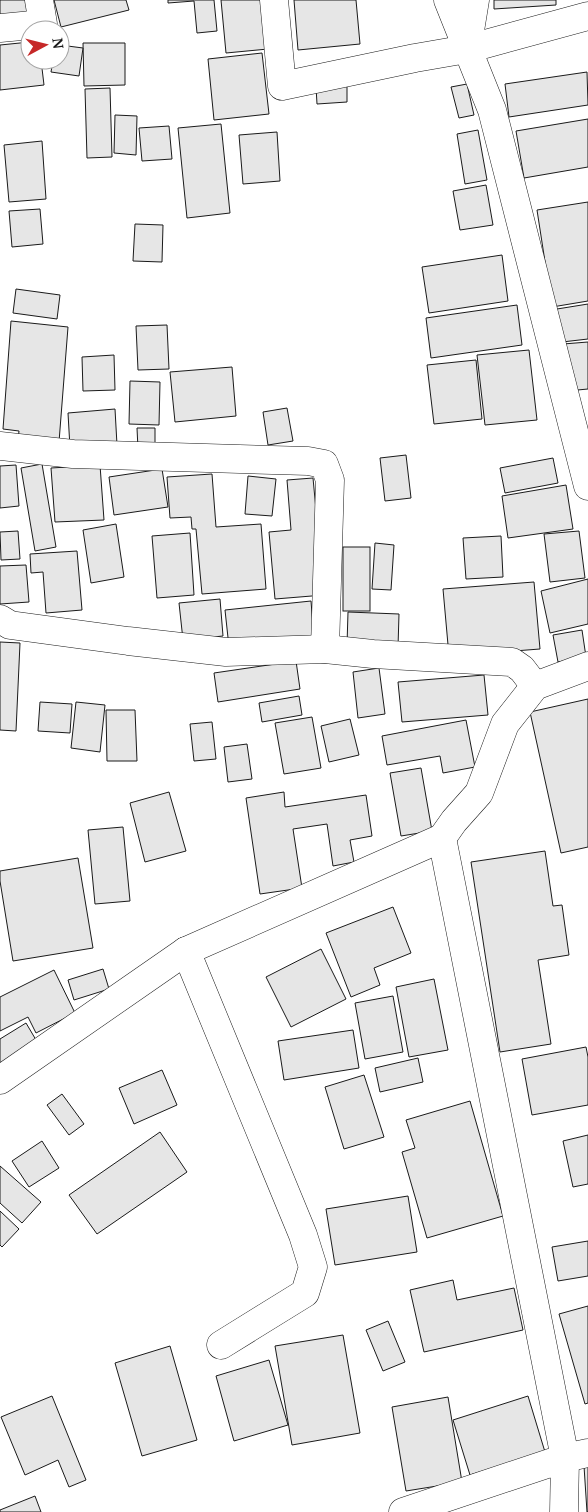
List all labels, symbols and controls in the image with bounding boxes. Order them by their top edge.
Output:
north arrow [20,20,70,70]
text: N [48,37,69,50]

